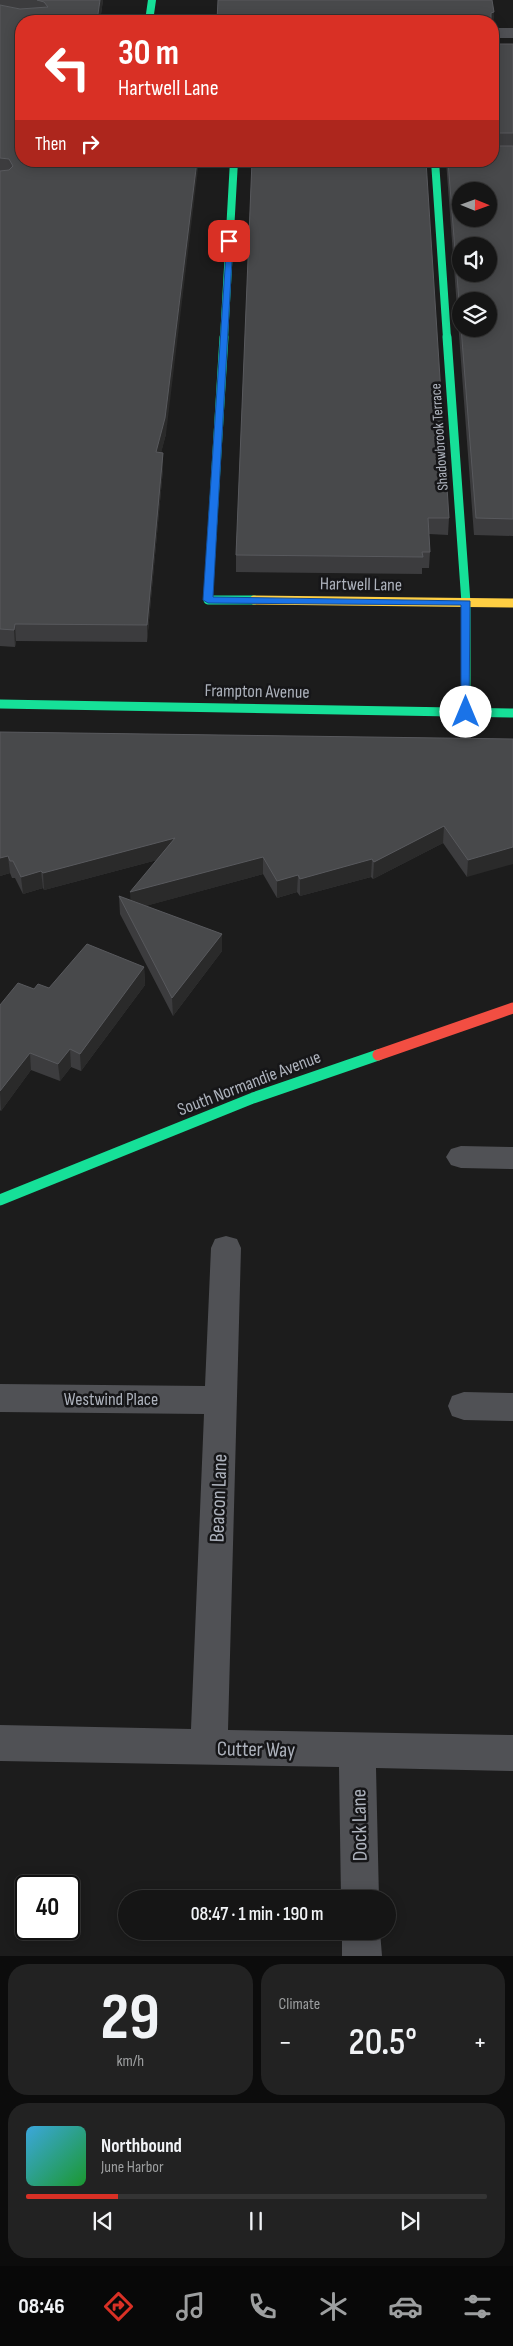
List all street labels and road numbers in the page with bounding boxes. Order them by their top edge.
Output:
street label: Shadowbrook Terrace [426,383,453,491]
street label: Hartwell Lane [320,573,402,596]
street label: Frampton Avenue [204,680,310,703]
street label: South Normandie Avenue [175,1046,324,1120]
street label: Westwind Place [64,1389,158,1410]
street label: Beacon Lane [204,1453,233,1543]
street label: Cutter Way [217,1736,295,1763]
street label: Dock Lane [346,1789,373,1861]

